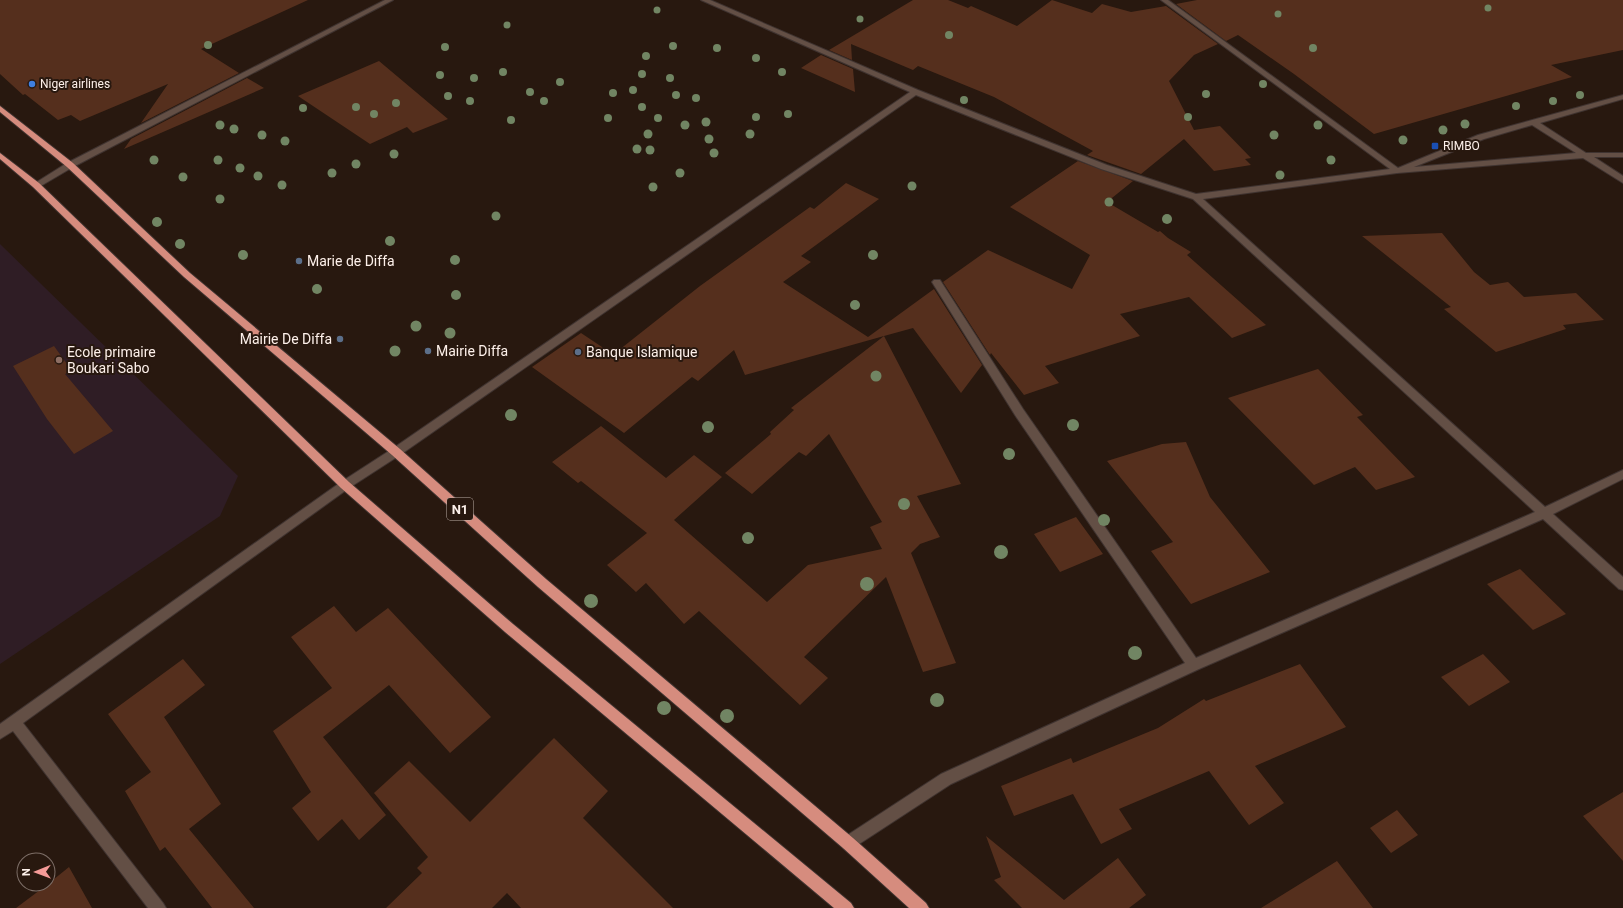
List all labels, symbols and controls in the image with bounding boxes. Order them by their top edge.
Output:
place label: Niger airlines [40,77,110,91]
marker: Niger airlines [27,79,37,89]
place label: RIMBO [1443,139,1480,153]
marker: RIMBO [1430,141,1440,151]
place label: Marie de Diffa [307,253,395,269]
marker: Marie de Diffa [294,256,304,266]
place label: Mairie De Diffa [240,331,332,347]
marker: Mairie De Diffa [335,334,345,344]
place label: Mairie Diffa [436,343,508,359]
place label: Ecole primaire Boukari Sabo [67,344,156,376]
place label: Banque Islamique [586,344,697,360]
marker: Mairie Diffa [423,346,433,356]
marker: Banque Islamique [573,347,583,357]
marker: Ecole primaire Boukari Sabo [54,355,64,365]
road number: N1 [447,498,473,520]
north arrow [16,852,56,892]
text: N [20,868,33,876]

